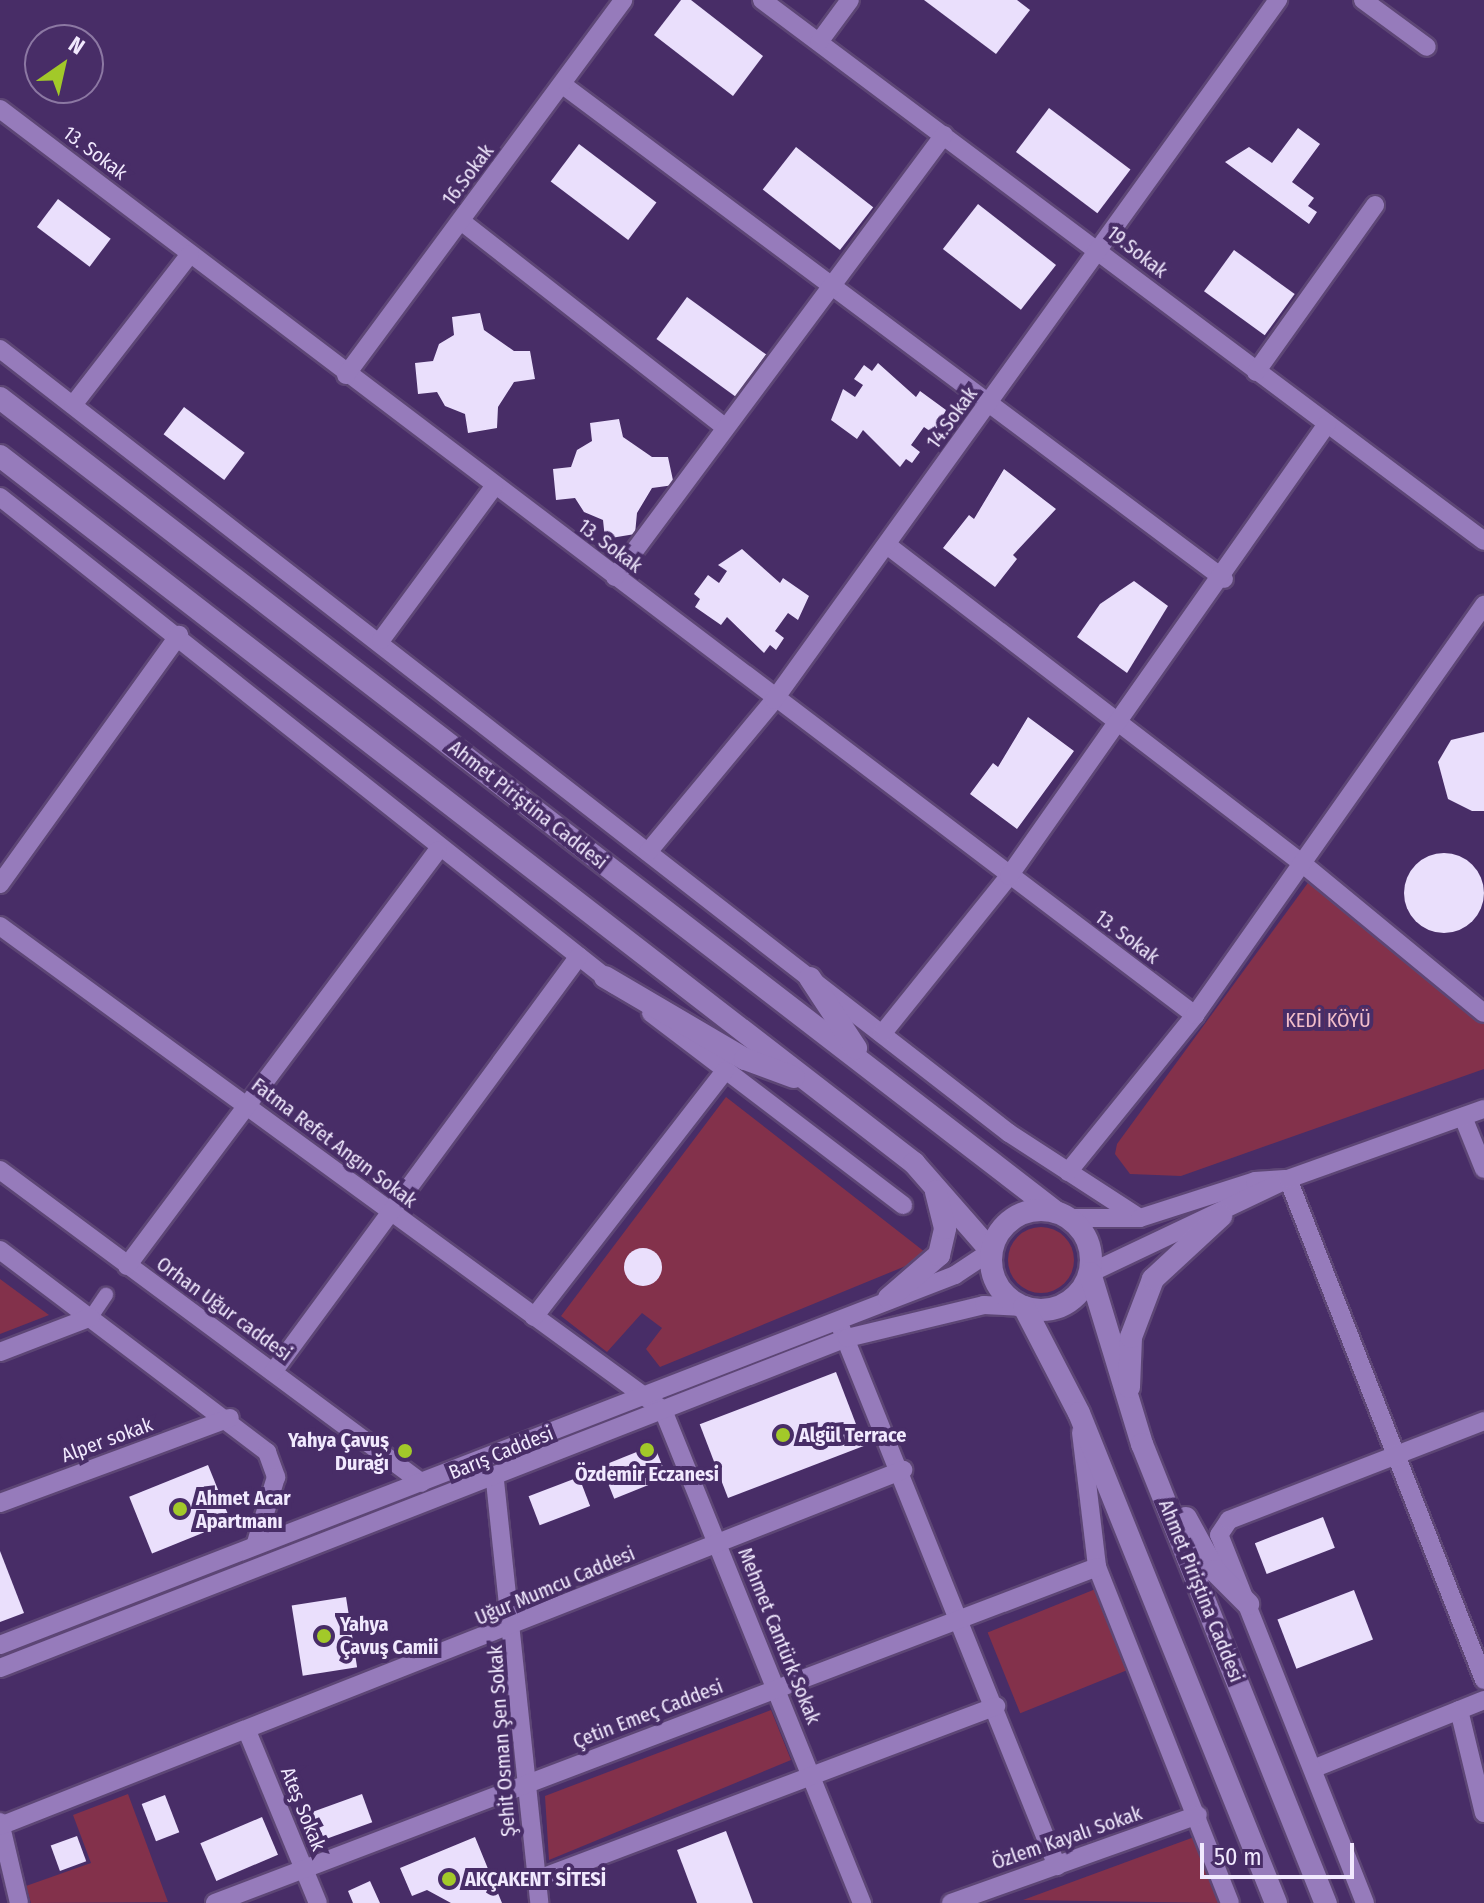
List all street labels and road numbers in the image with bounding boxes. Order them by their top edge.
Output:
street label: 13. Sokak [58,121,132,185]
street label: 16.Sokak [437,140,499,210]
street label: 19.Sokak [1102,221,1172,283]
street label: 14.Sokak [922,383,982,453]
street label: 13. Sokak [573,514,647,578]
street label: Ahmet Piriştina Caddesi [444,736,612,874]
street label: 13. Sokak [1090,905,1164,969]
street label: Fatma Refet Angın Sokak [247,1073,421,1213]
street label: Orhan Uğur caddesi [152,1252,296,1366]
street label: Alper sokak [58,1412,156,1468]
street label: Barış Caddesi [445,1421,557,1485]
street label: Ahmet Piriştina Caddesi [1153,1496,1249,1686]
street label: Uğur Mumcu Caddesi [471,1541,639,1631]
street label: Mehmet Cantürk Sokak [733,1544,825,1728]
street label: Şehit Osman Şen Sokak [483,1645,521,1837]
street label: Çetin Emeç Caddesi [570,1674,726,1754]
street label: Ateş Sokak [275,1763,331,1855]
street label: Özlem Kayalı Sokak [989,1801,1145,1875]

